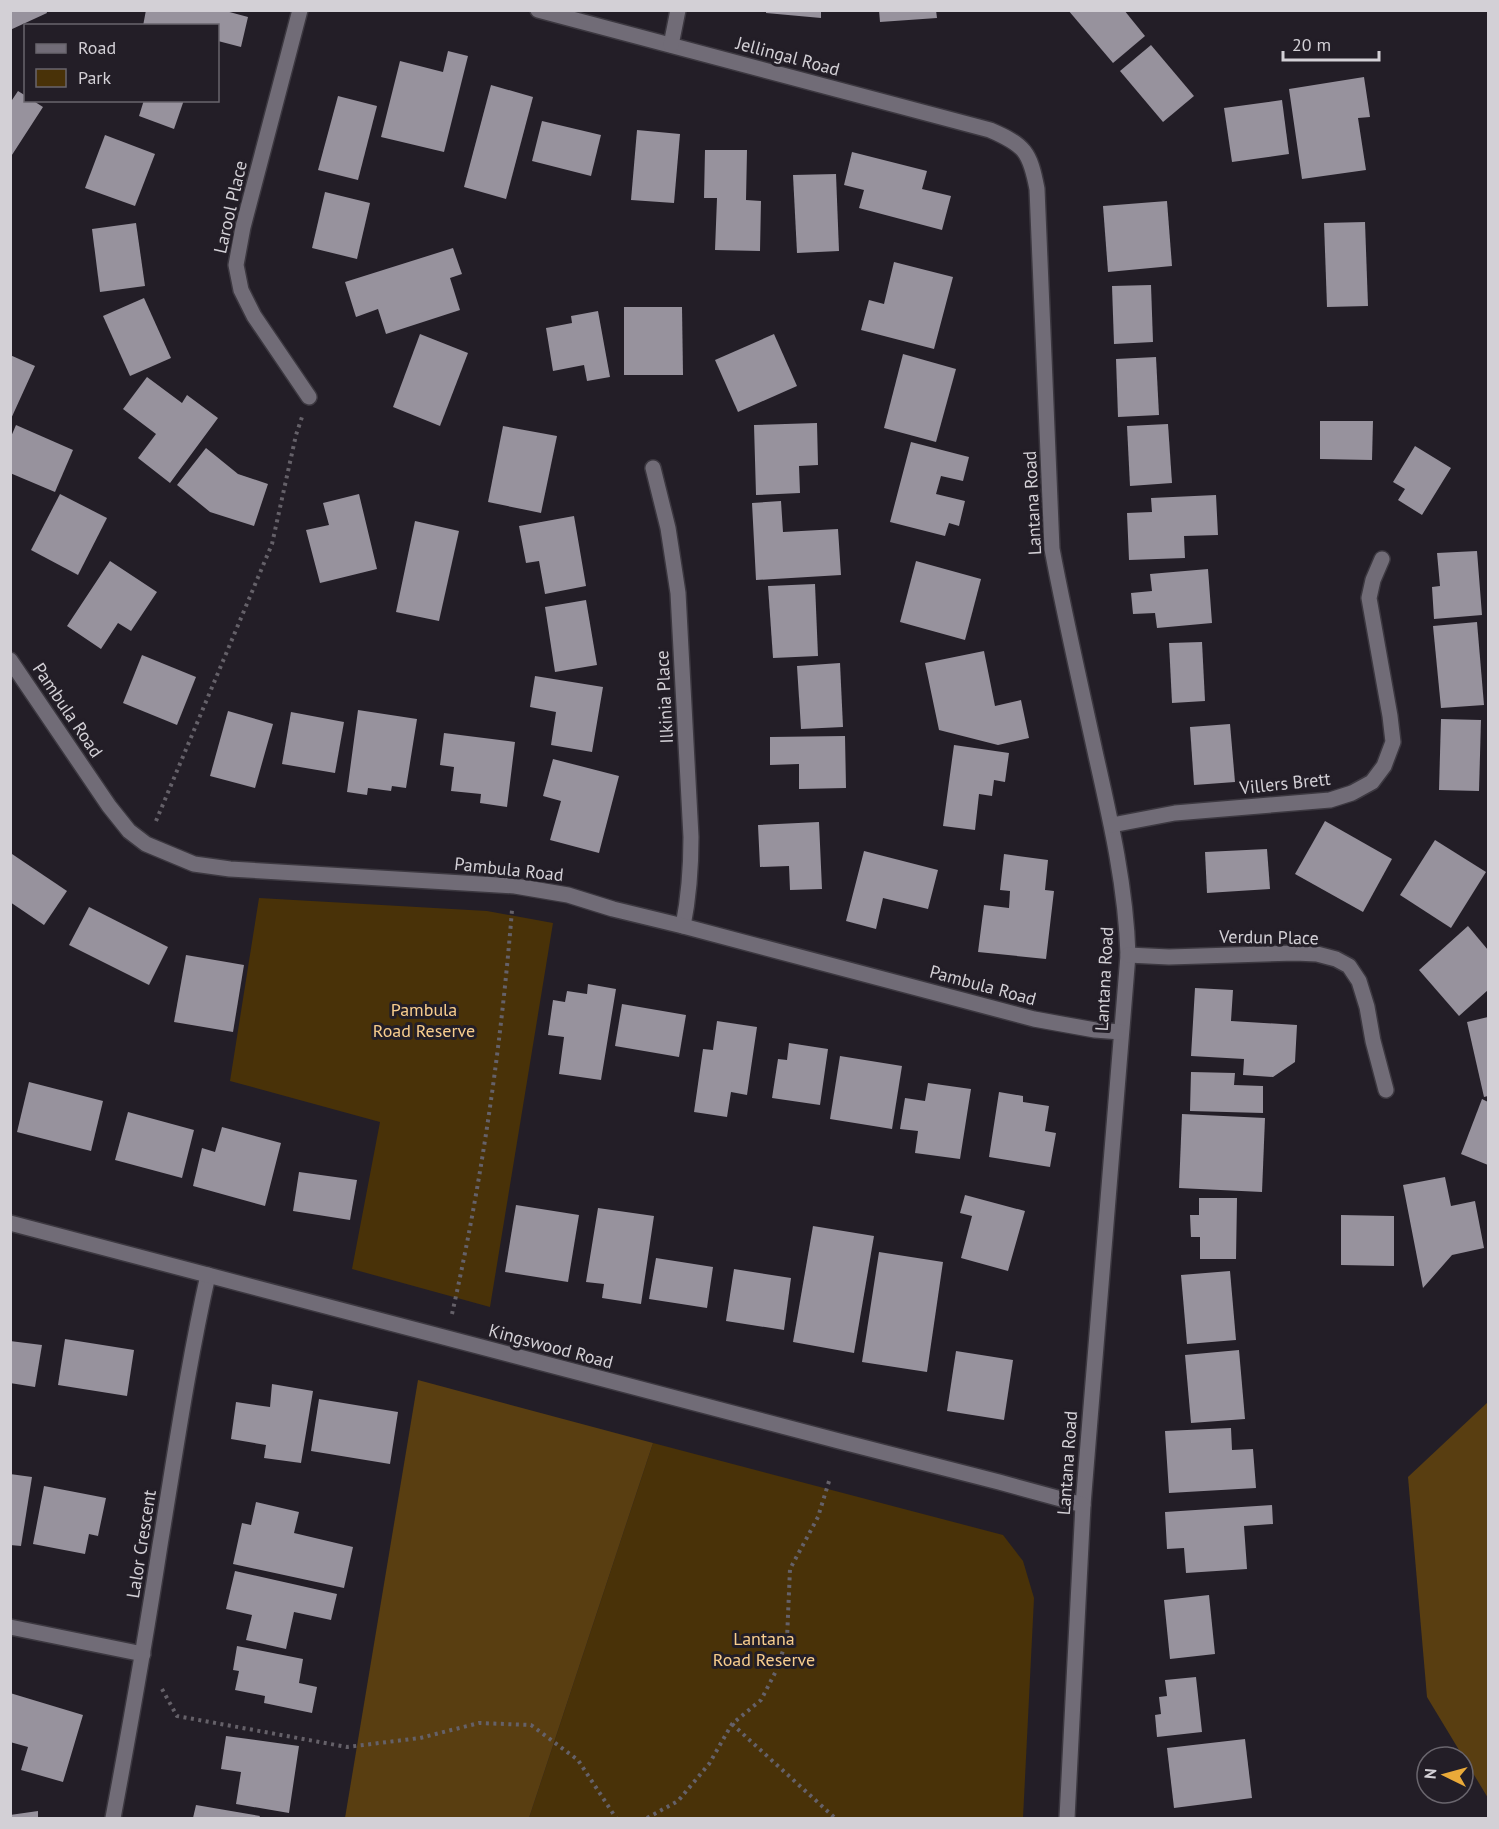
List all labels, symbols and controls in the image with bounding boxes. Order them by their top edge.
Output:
legend [24,24,219,102]
scale bar [1283,24,1379,62]
street label: Jellingal Road [733,31,842,81]
text: 20 m [1292,33,1331,56]
text: Road [78,36,116,59]
text: Park [78,66,111,89]
street label: Larool Place [208,158,252,256]
street label: Lantana Road [1018,450,1046,556]
street label: Ilkinia Place [650,650,678,744]
street label: Pambula Road [28,658,108,762]
street label: Villers Brett [1237,767,1332,799]
street label: Pambula Road [453,852,565,886]
street label: Verdun Place [1218,925,1319,949]
street label: Lantana Road [1090,926,1118,1032]
street label: Pambula Road [927,960,1039,1010]
park label: Pambula Road Reserve [373,998,475,1042]
street label: Kingswood Road [486,1318,616,1374]
street label: Lantana Road [1052,1410,1082,1516]
street label: Lalor Crescent [121,1488,161,1600]
park label: Lantana Road Reserve [713,1627,815,1671]
north arrow [1415,1745,1475,1805]
text: N [1420,1768,1440,1780]

